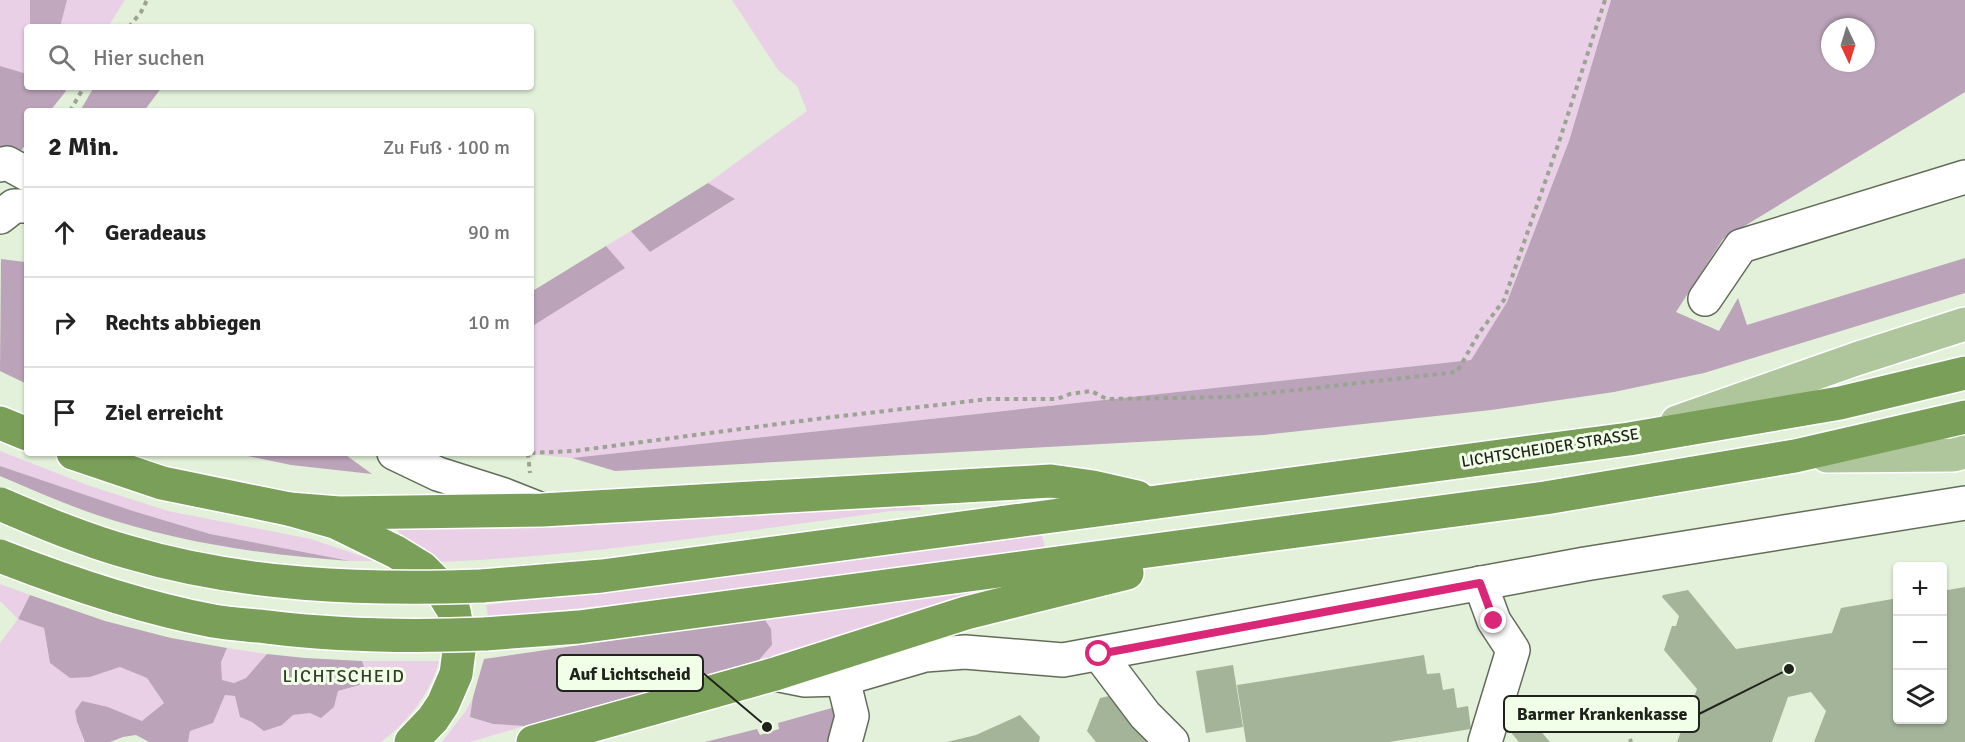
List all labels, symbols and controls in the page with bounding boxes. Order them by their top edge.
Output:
north arrow [1821,18,1875,72]
search box [24,24,534,90]
icon: search [45,41,78,74]
text: Hier suchen [93,44,205,71]
text: 2 Min. [48,131,119,163]
text: Zu Fuß · 100 m [383,135,510,160]
icon: ahead [48,216,81,249]
text: Geradeaus [105,219,206,246]
text: 90 m [468,220,510,245]
icon: right [48,306,81,339]
text: Rechts abbiegen [105,309,261,336]
text: 10 m [468,310,510,335]
icon: arrive [48,396,81,429]
text: Ziel erreicht [105,399,223,426]
street label: LICHTSCHEIDER STRASSE [1460,424,1640,472]
map controls [1893,562,1947,724]
button: + [1893,562,1947,616]
route end [1480,607,1506,633]
button: − [1893,616,1947,670]
route start [1085,640,1111,666]
callout: Auf Lichtscheid [557,655,703,691]
text: Auf Lichtscheid [569,663,691,685]
district label: LICHTSCHEID [283,665,405,687]
button: layers [1893,670,1947,724]
callout: Barmer Krankenkasse [1504,696,1699,732]
text: Barmer Krankenkasse [1517,703,1687,725]

